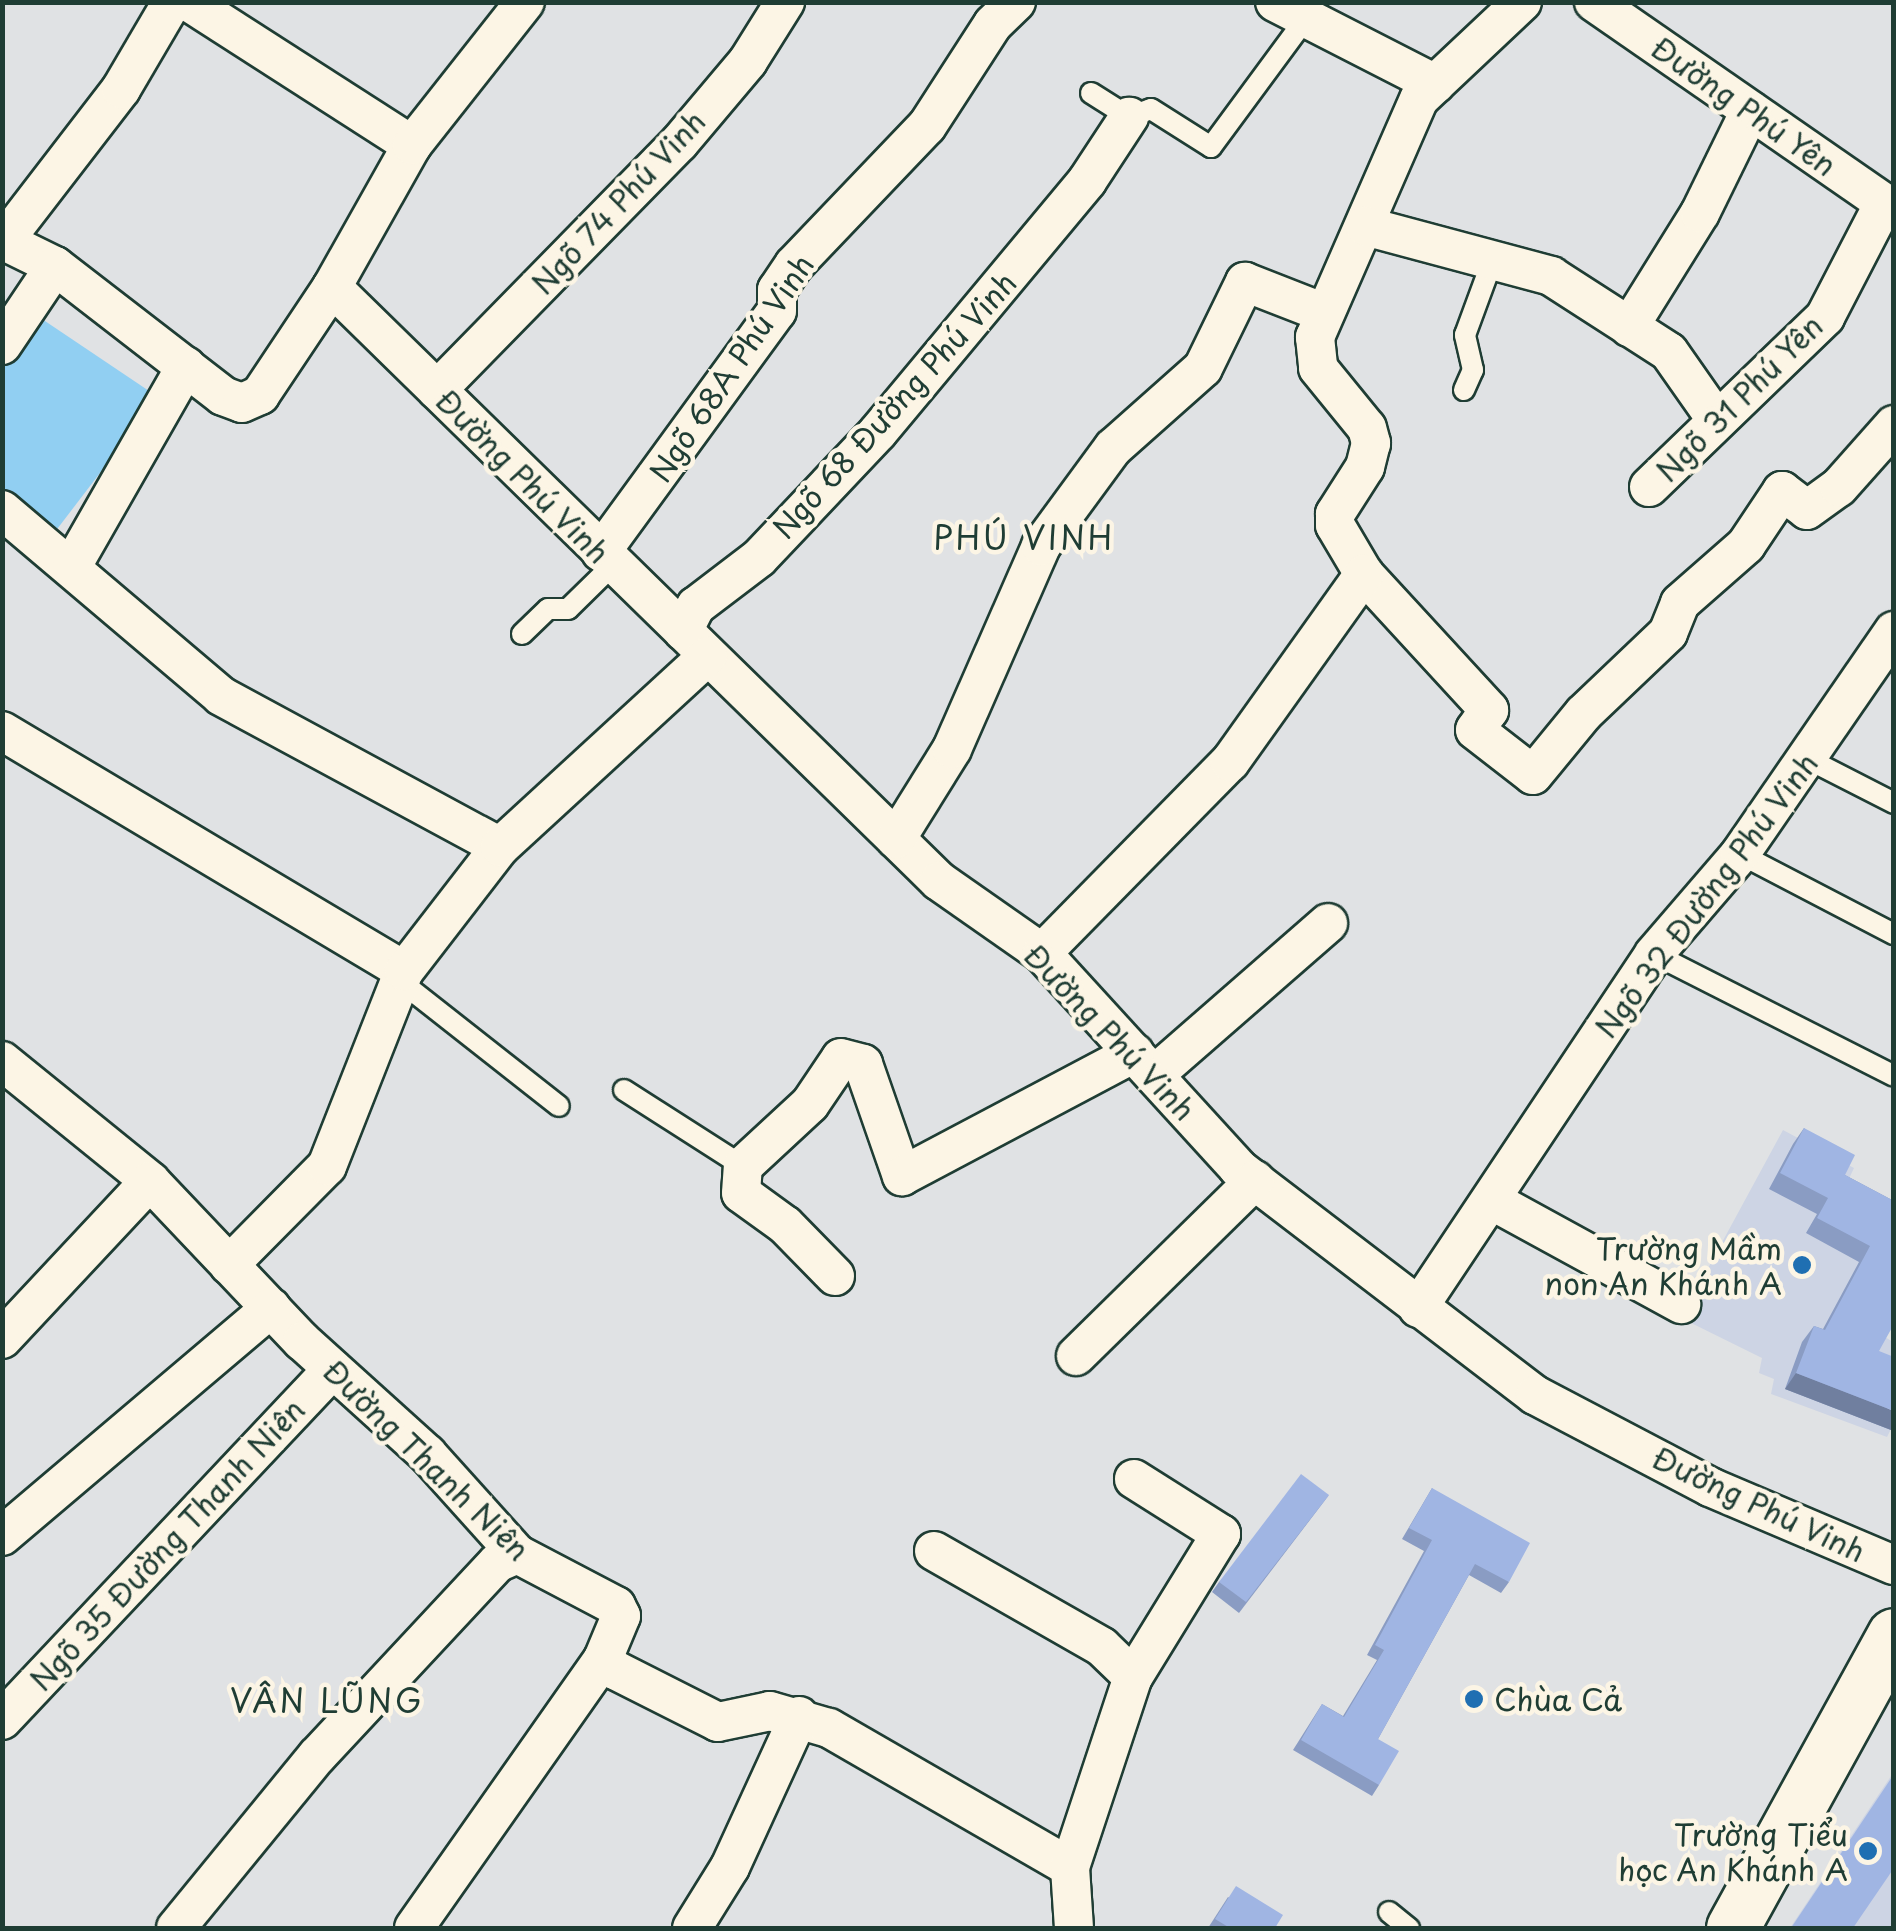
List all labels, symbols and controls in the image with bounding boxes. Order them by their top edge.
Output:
street label: Đường Phú Yên [1645,29,1843,183]
street label: Ngõ 74 Phú Vinh [523,102,713,302]
street label: Ngõ 68A Phú Vinh [642,248,820,488]
street label: Ngõ 68 Đường Phú Vinh [764,264,1024,546]
street label: Ngõ 31 Phú Yên [1648,307,1830,489]
street label: Đường Phú Vinh [428,381,618,571]
district label: PHÚ VINH [933,518,1115,556]
street label: Ngõ 32 Đường Phú Vinh [1587,745,1825,1045]
street label: Đường Phú Vinh [1017,936,1203,1128]
place label: Trường Mầm non An Khánh A [1545,1230,1782,1300]
marker: Trường Mầm non An Khánh A [1791,1254,1813,1276]
street label: Đường Thanh Niên [316,1352,538,1568]
street label: Ngõ 35 Đường Thanh Niên [22,1390,312,1698]
street label: Đường Phú Vinh [1647,1439,1871,1569]
district label: VÂN LŨNG [231,1681,423,1719]
place label: Chùa Cả [1494,1681,1621,1717]
marker: Chùa Cả [1463,1688,1485,1710]
place label: Trường Tiểu học An Khánh A [1614,1816,1848,1886]
marker: Trường Tiểu học An Khánh A [1857,1840,1879,1862]

